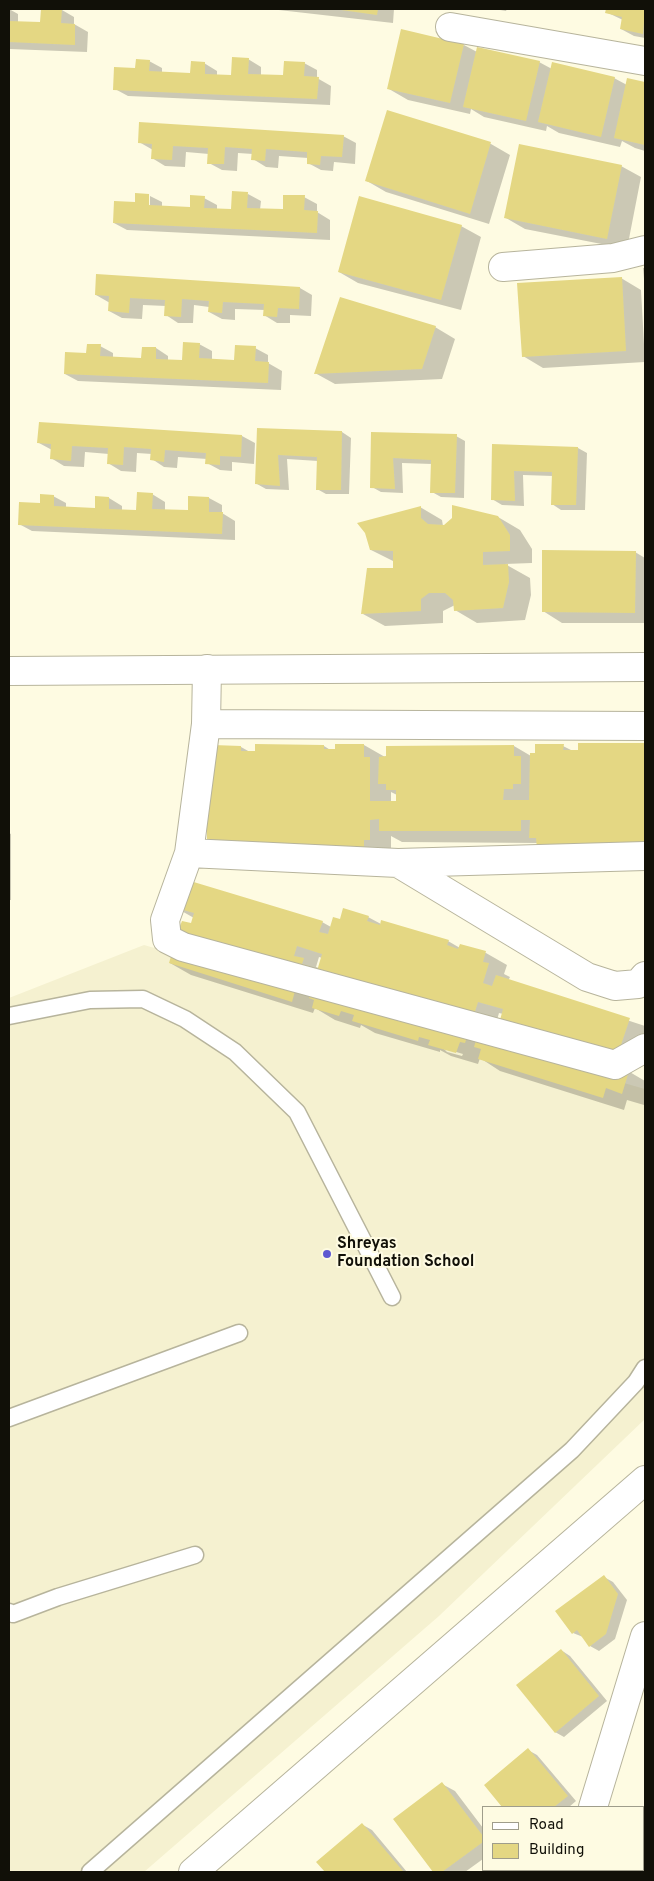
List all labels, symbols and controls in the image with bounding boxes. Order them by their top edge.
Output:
place label: Shreyas Foundation School [337,1235,475,1273]
marker: Shreyas Foundation School [321,1248,333,1260]
legend [482,1806,644,1871]
text: Road [529,1816,564,1835]
text: Building [529,1841,584,1860]

